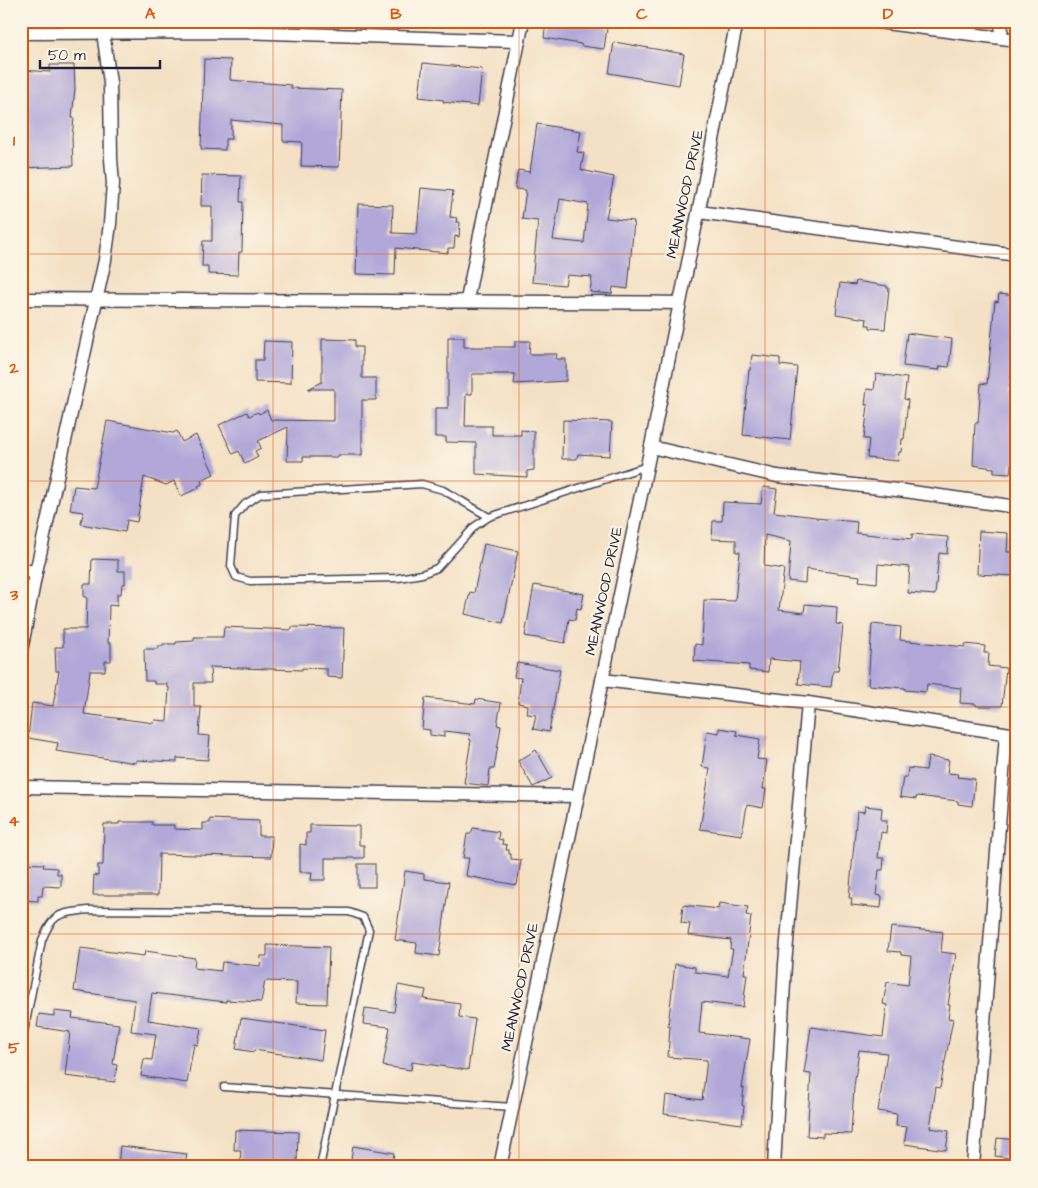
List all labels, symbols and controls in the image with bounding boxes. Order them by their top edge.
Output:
text: A [145,3,156,25]
text: B [390,3,402,25]
text: C [636,3,648,25]
text: D [883,3,894,25]
scale bar [40,38,160,70]
text: 50 m [48,45,86,66]
street label: MEANWOOD DRIVE [661,128,709,260]
text: 1 [13,130,16,152]
text: 2 [8,357,19,379]
street label: MEANWOOD DRIVE [580,525,628,657]
text: 3 [9,584,19,606]
text: 4 [9,810,20,832]
street label: MEANWOOD DRIVE [496,921,544,1053]
text: 5 [8,1037,20,1059]

